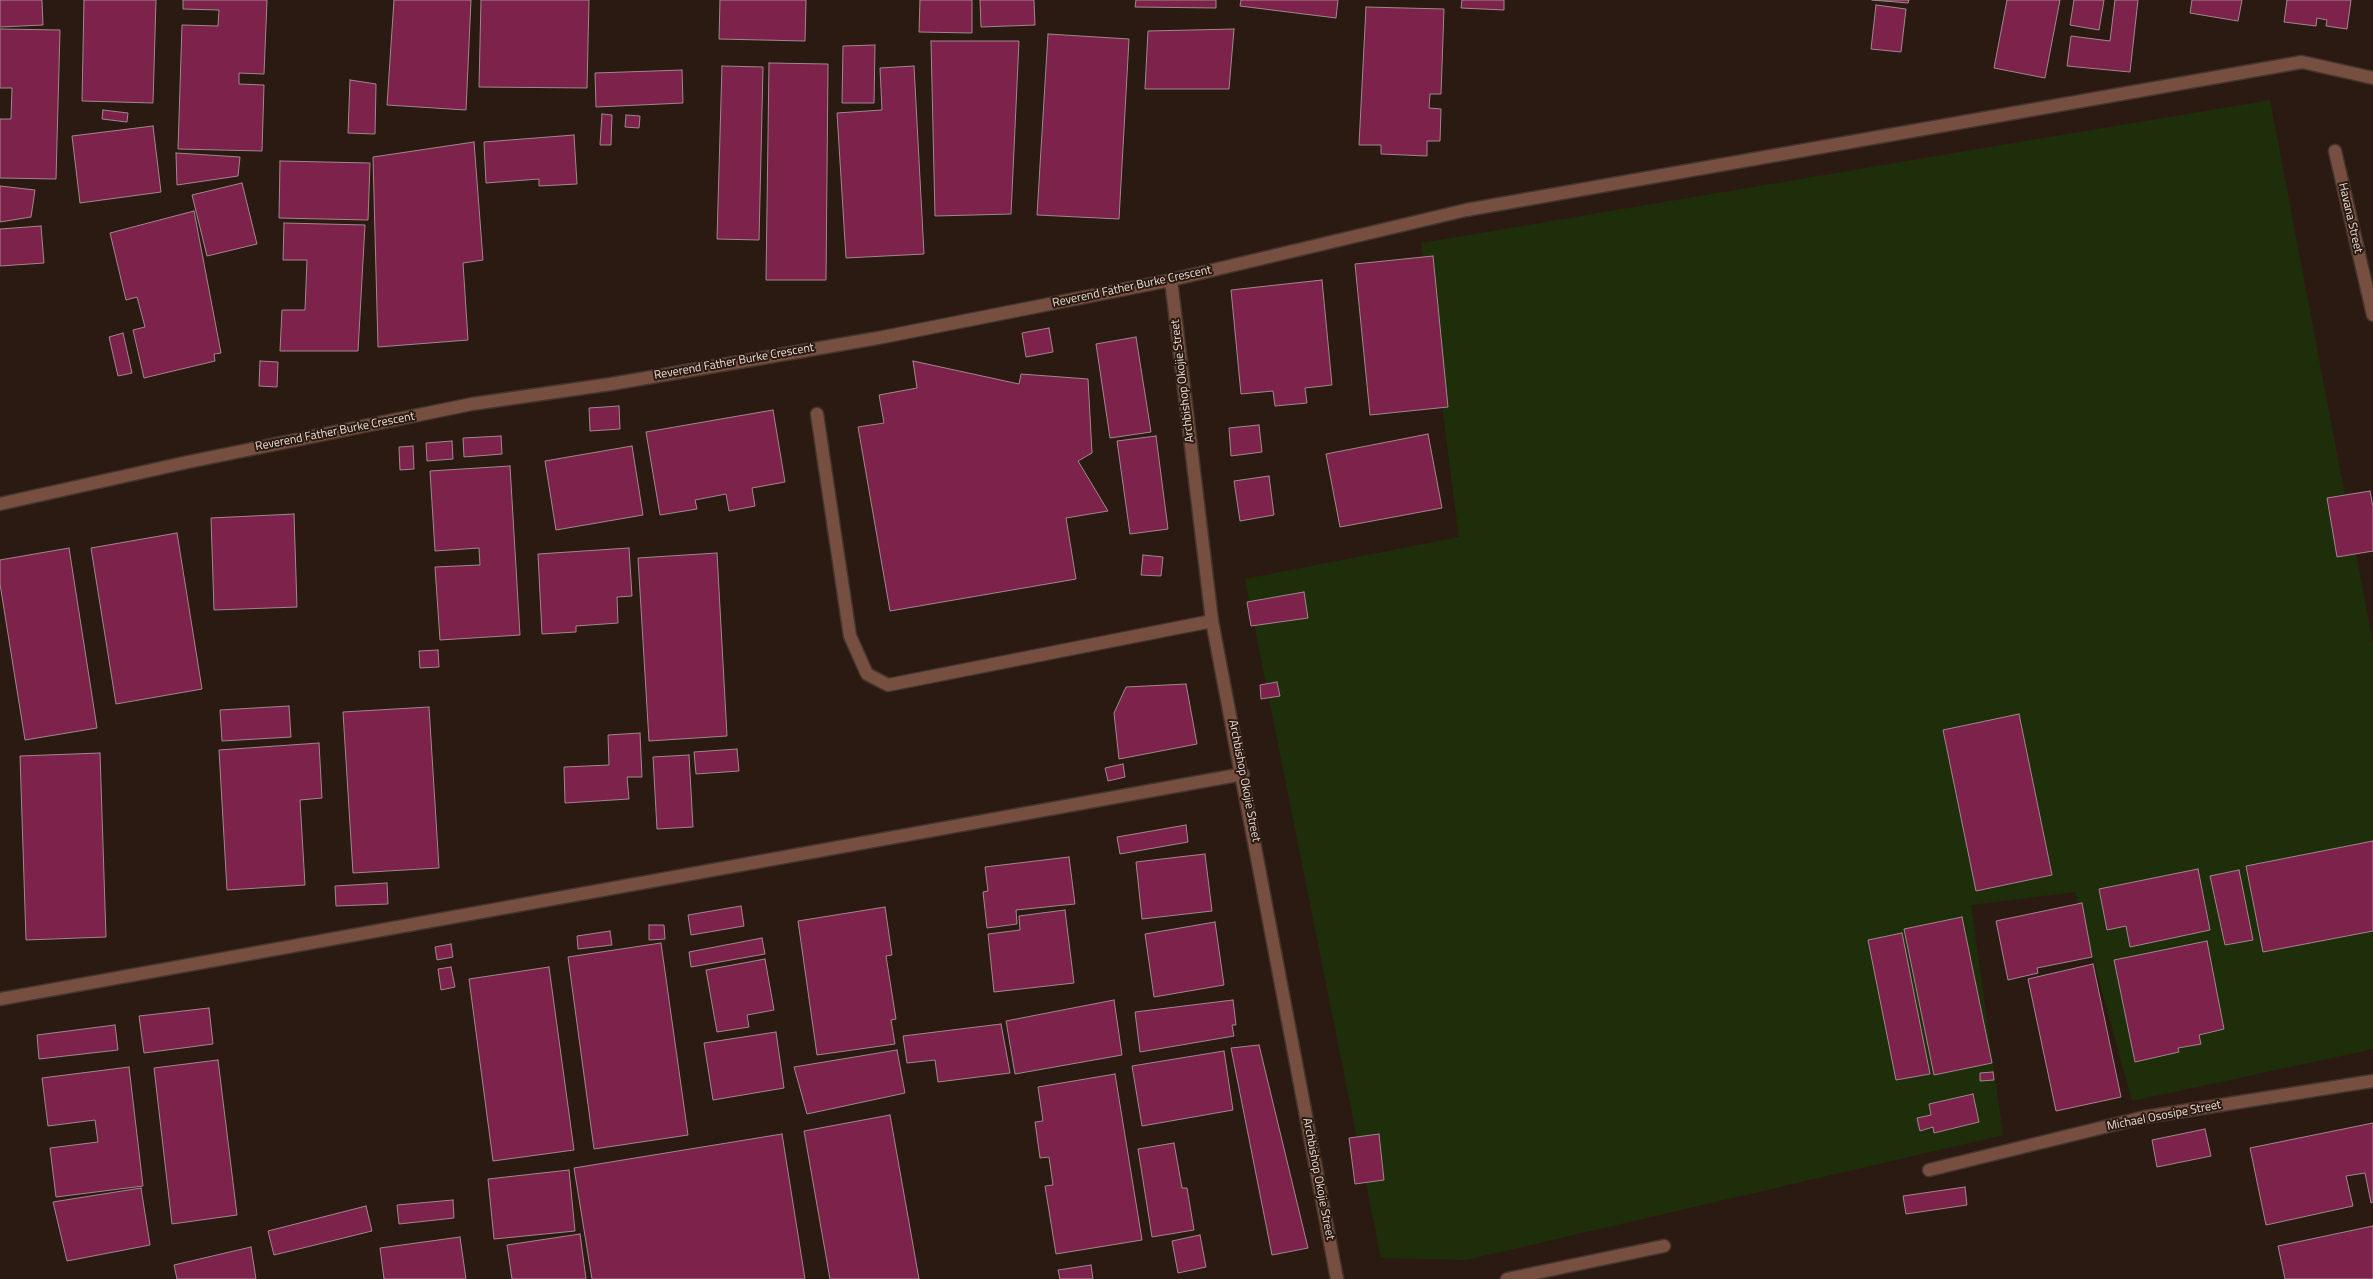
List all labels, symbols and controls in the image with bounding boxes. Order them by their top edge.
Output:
street label: Havana Street [2335,181,2365,255]
street label: Reverend Father Burke Crescent [1051,263,1213,311]
street label: Archbishop Okojie Street [1168,319,1198,443]
street label: Reverend Father Burke Crescent [653,341,815,383]
street label: Reverend Father Burke Crescent [254,409,416,455]
street label: Archbishop Okojie Street [1225,719,1263,843]
street label: Michael Ososipe Street [2106,1098,2222,1134]
street label: Archbishop Okojie Street [1299,1117,1337,1241]

